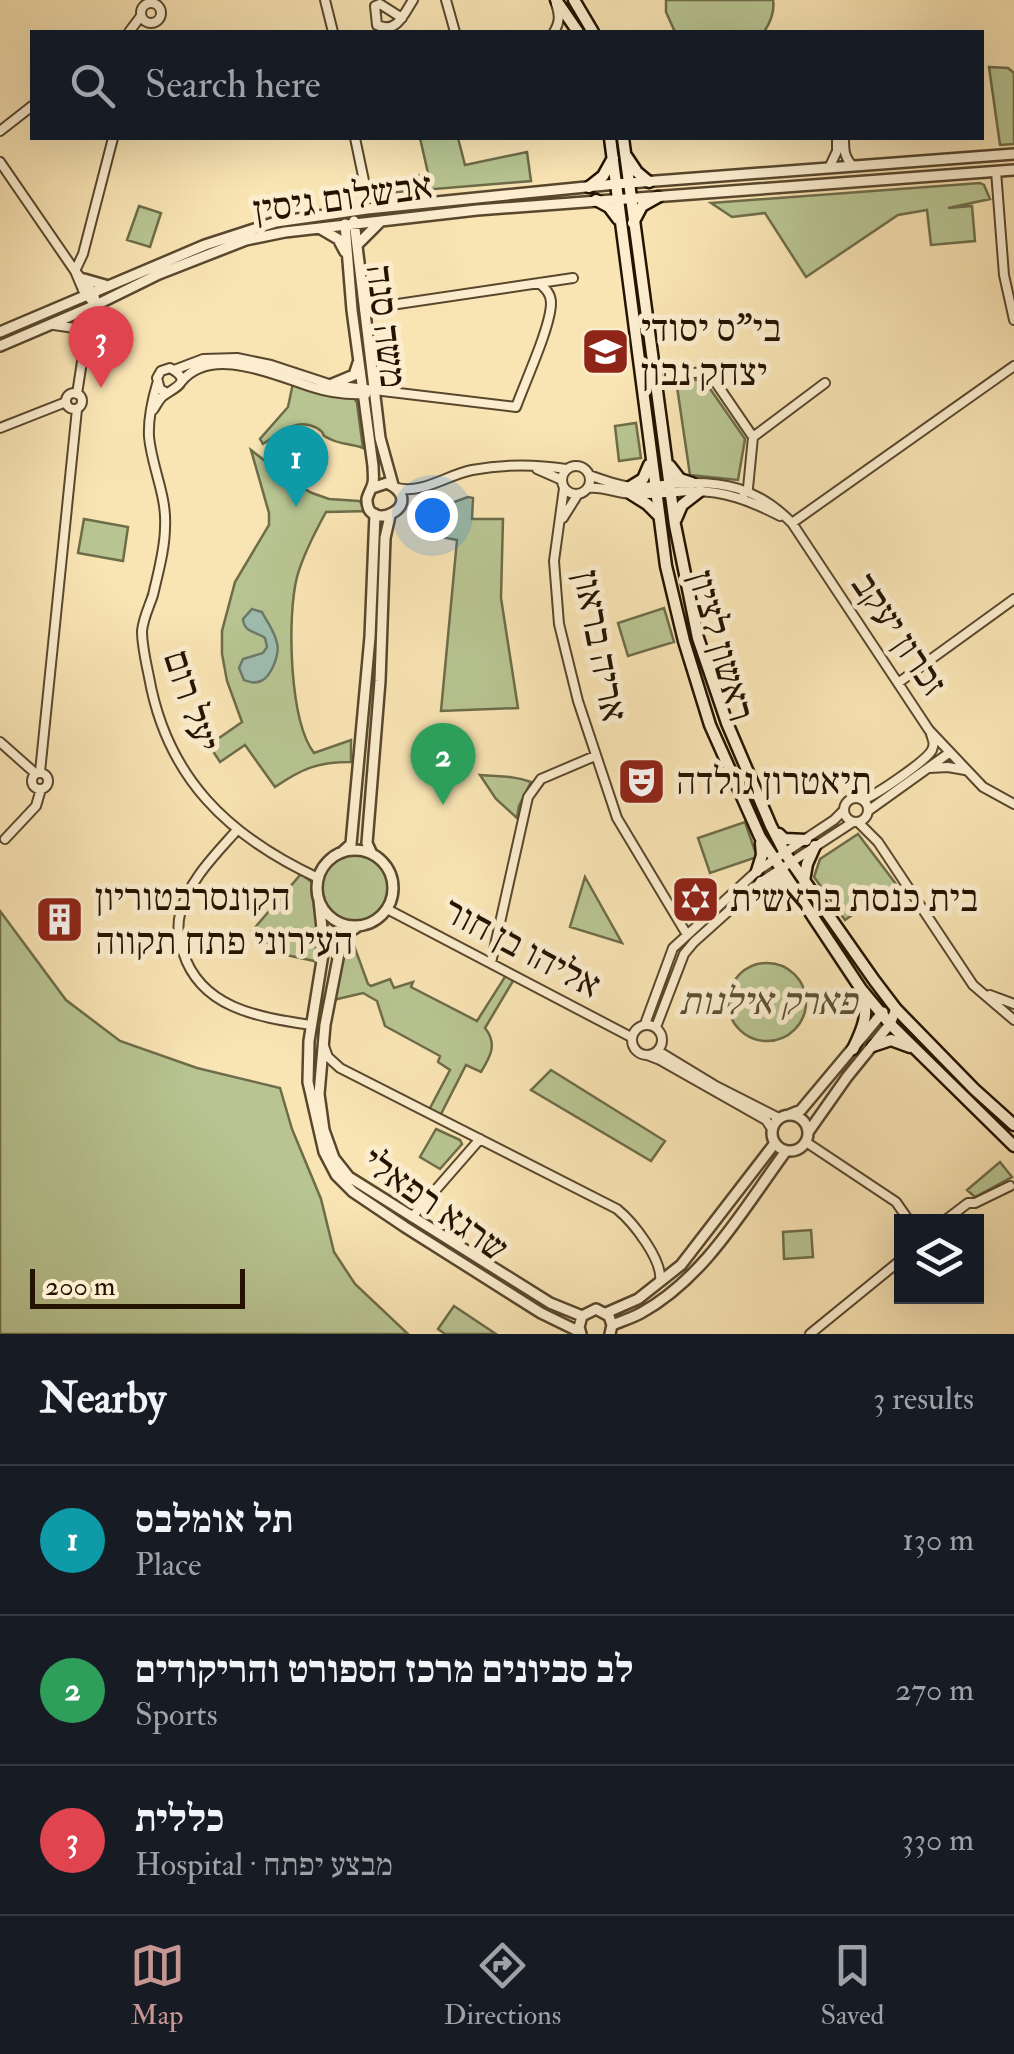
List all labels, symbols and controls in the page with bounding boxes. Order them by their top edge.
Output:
search box [30,30,984,140]
icon: search [65,58,120,113]
text: Search here [145,61,321,109]
street label: אבשלום גיסין [250,162,436,234]
street label: משה סנה [355,262,417,390]
place label: בי"ס יסודי יצחק נבון [641,305,781,397]
pin: 3 [68,306,134,388]
school or university icon: בי"ס יסודי יצחק נבון [580,325,632,377]
pin: 1 [264,424,328,507]
your location [407,490,458,541]
street label: זכרון יעקב [840,563,958,705]
street label: ראשון לציון [677,565,765,727]
street label: אריה בראון [562,566,638,726]
street label: יעל רום [152,644,230,758]
pin: 2 [410,722,476,805]
theatre icon: תיאטרון גולדה [615,756,667,808]
place label: תיאטרון גולדה [676,758,872,806]
synagogue icon: בית כנסת בראשית [669,873,721,925]
place label: הקונסרבטוריון העירוני פתח תקווה [95,874,353,966]
place label: בית כנסת בראשית [730,875,978,923]
street label: אליהו בן חור [435,886,609,1010]
building icon: הקונסרבטוריון העירוני פתח תקווה [34,894,86,946]
park label: פארק אילנות [679,978,859,1026]
street label: שרגא רפאלי [352,1137,518,1273]
map controls [894,1214,984,1304]
button: layers [894,1214,984,1304]
scale bar [30,1264,245,1308]
text: 200 m [45,1269,116,1304]
text: Nearby [40,1373,166,1425]
text: 3 results [873,1379,974,1419]
text: תל אומלבס [135,1496,294,1544]
text: 1 [67,1520,78,1560]
text: 130 m [902,1520,974,1560]
text: Place [135,1545,201,1585]
text: לב סביונים מרכז הספורט והריקודים [135,1646,633,1694]
text: 2 [64,1670,81,1710]
text: 270 m [895,1670,974,1710]
text: Sports [135,1695,218,1735]
text: כללית [135,1795,224,1843]
text: 3 [66,1820,79,1860]
text: 330 m [901,1820,974,1860]
text: Hospital · מבצע יפתח [135,1845,393,1885]
tab: Map [130,1938,185,2033]
tab: Directions [444,1938,561,2033]
tab: Saved [820,1938,884,2033]

